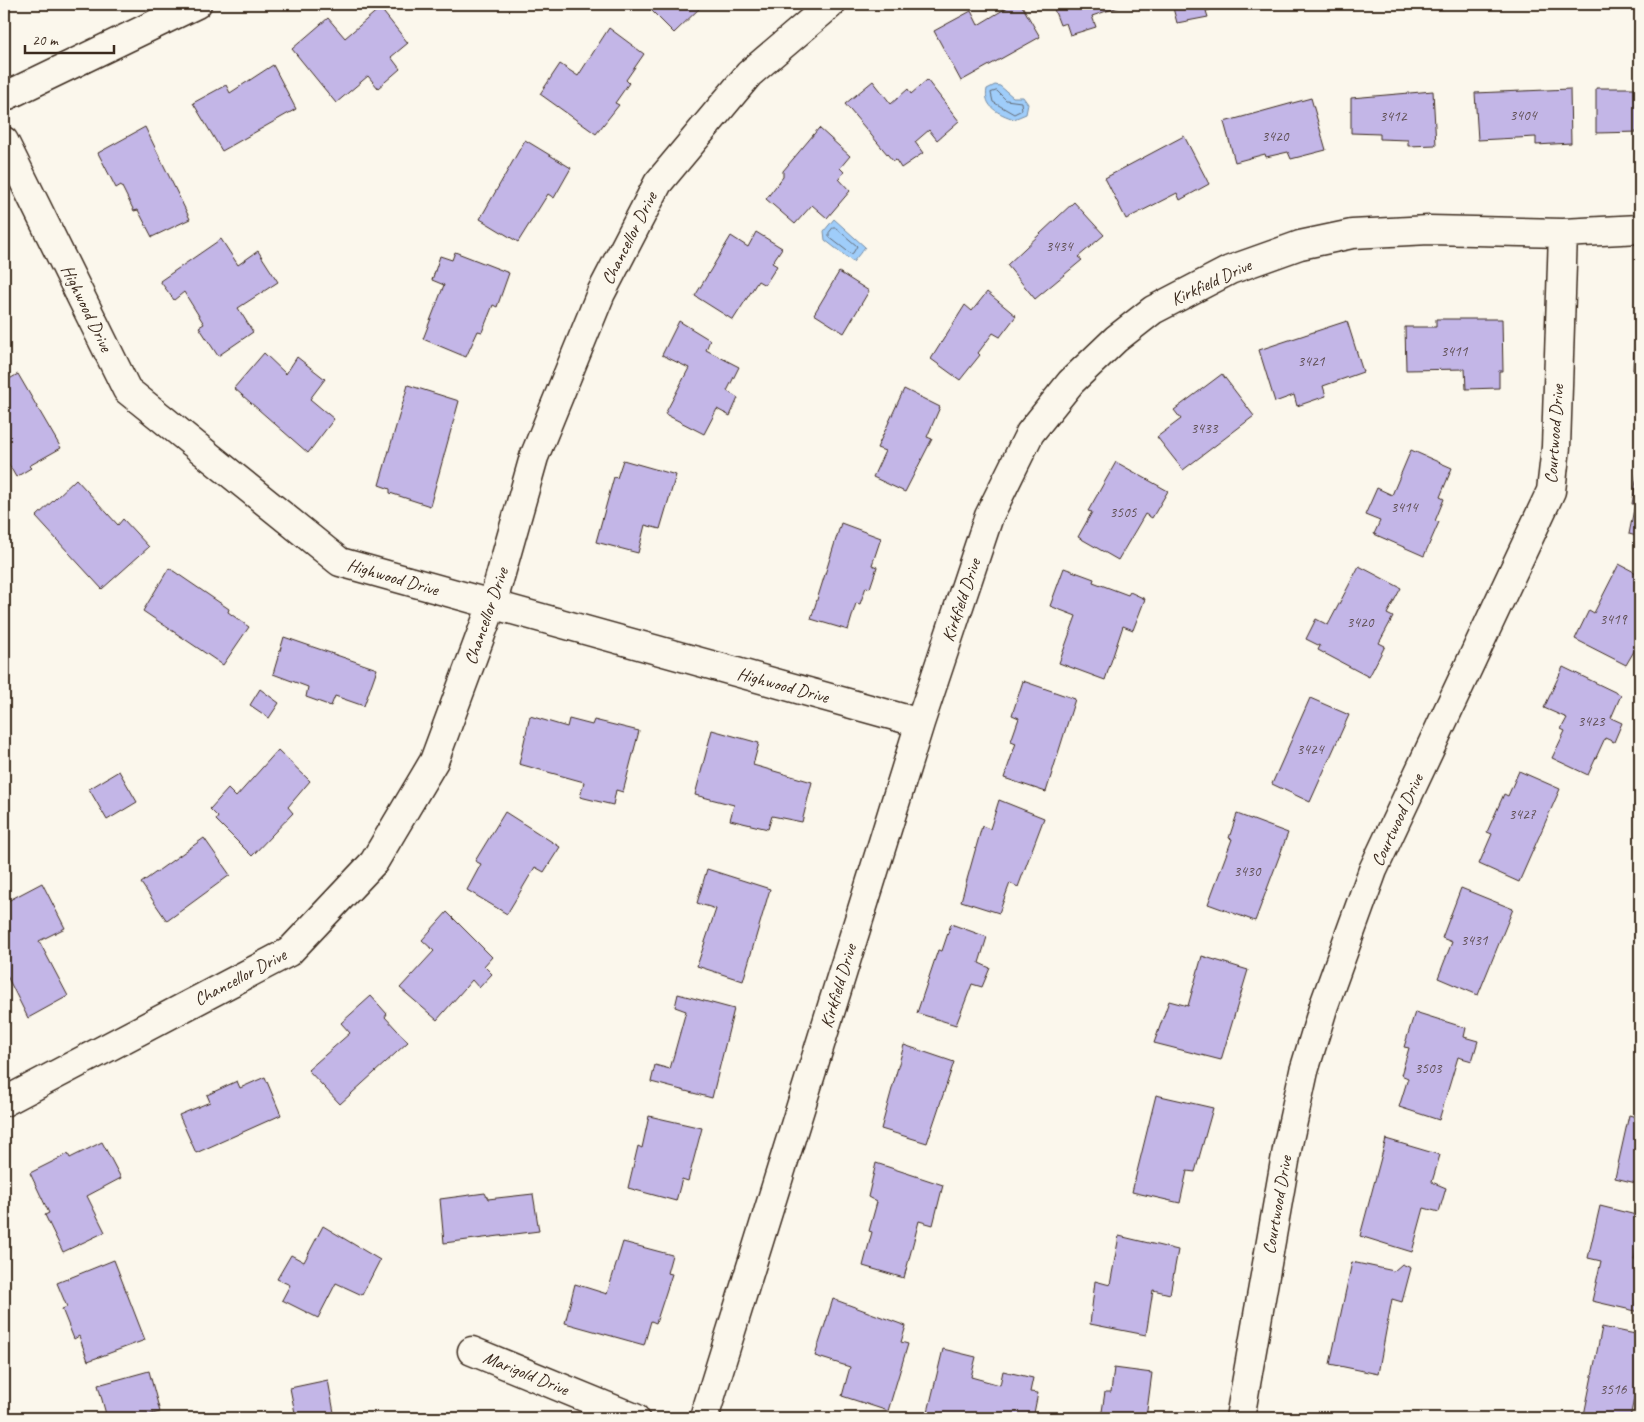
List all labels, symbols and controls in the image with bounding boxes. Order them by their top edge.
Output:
scale bar [25,22,114,54]
text: 20 m [32,31,59,50]
house number: 3404 [1509,106,1538,125]
house number: 3412 [1379,107,1408,126]
house number: 3420 [1261,127,1290,146]
street label: Chancellor Drive [596,187,662,288]
house number: 3434 [1045,237,1074,256]
street label: Kirkfield Drive [1167,253,1256,310]
street label: Highwood Drive [57,261,118,356]
house number: 3411 [1440,342,1469,361]
house number: 3421 [1297,352,1326,371]
street label: Courtwood Drive [1540,382,1569,484]
house number: 3433 [1190,419,1219,438]
house number: 3414 [1390,498,1419,517]
house number: 3505 [1109,503,1138,522]
street label: Highwood Drive [345,554,442,601]
street label: Kirkfield Drive [937,555,986,644]
street label: Chancellor Drive [459,564,513,667]
house number: 3419 [1599,610,1628,629]
house number: 3420 [1346,613,1375,632]
street label: Highwood Drive [735,662,832,708]
house number: 3423 [1577,712,1606,731]
house number: 3424 [1296,740,1325,759]
street label: Courtwood Drive [1366,769,1428,870]
house number: 3427 [1508,805,1537,824]
house number: 3430 [1233,862,1262,881]
house number: 3431 [1460,931,1489,950]
street label: Kirkfield Drive [815,940,861,1030]
street label: Chancellor Drive [190,943,291,1010]
house number: 3503 [1414,1059,1443,1078]
street label: Courtwood Drive [1258,1153,1297,1256]
street label: Marigold Drive [480,1346,573,1400]
house number: 3516 [1599,1380,1628,1399]

